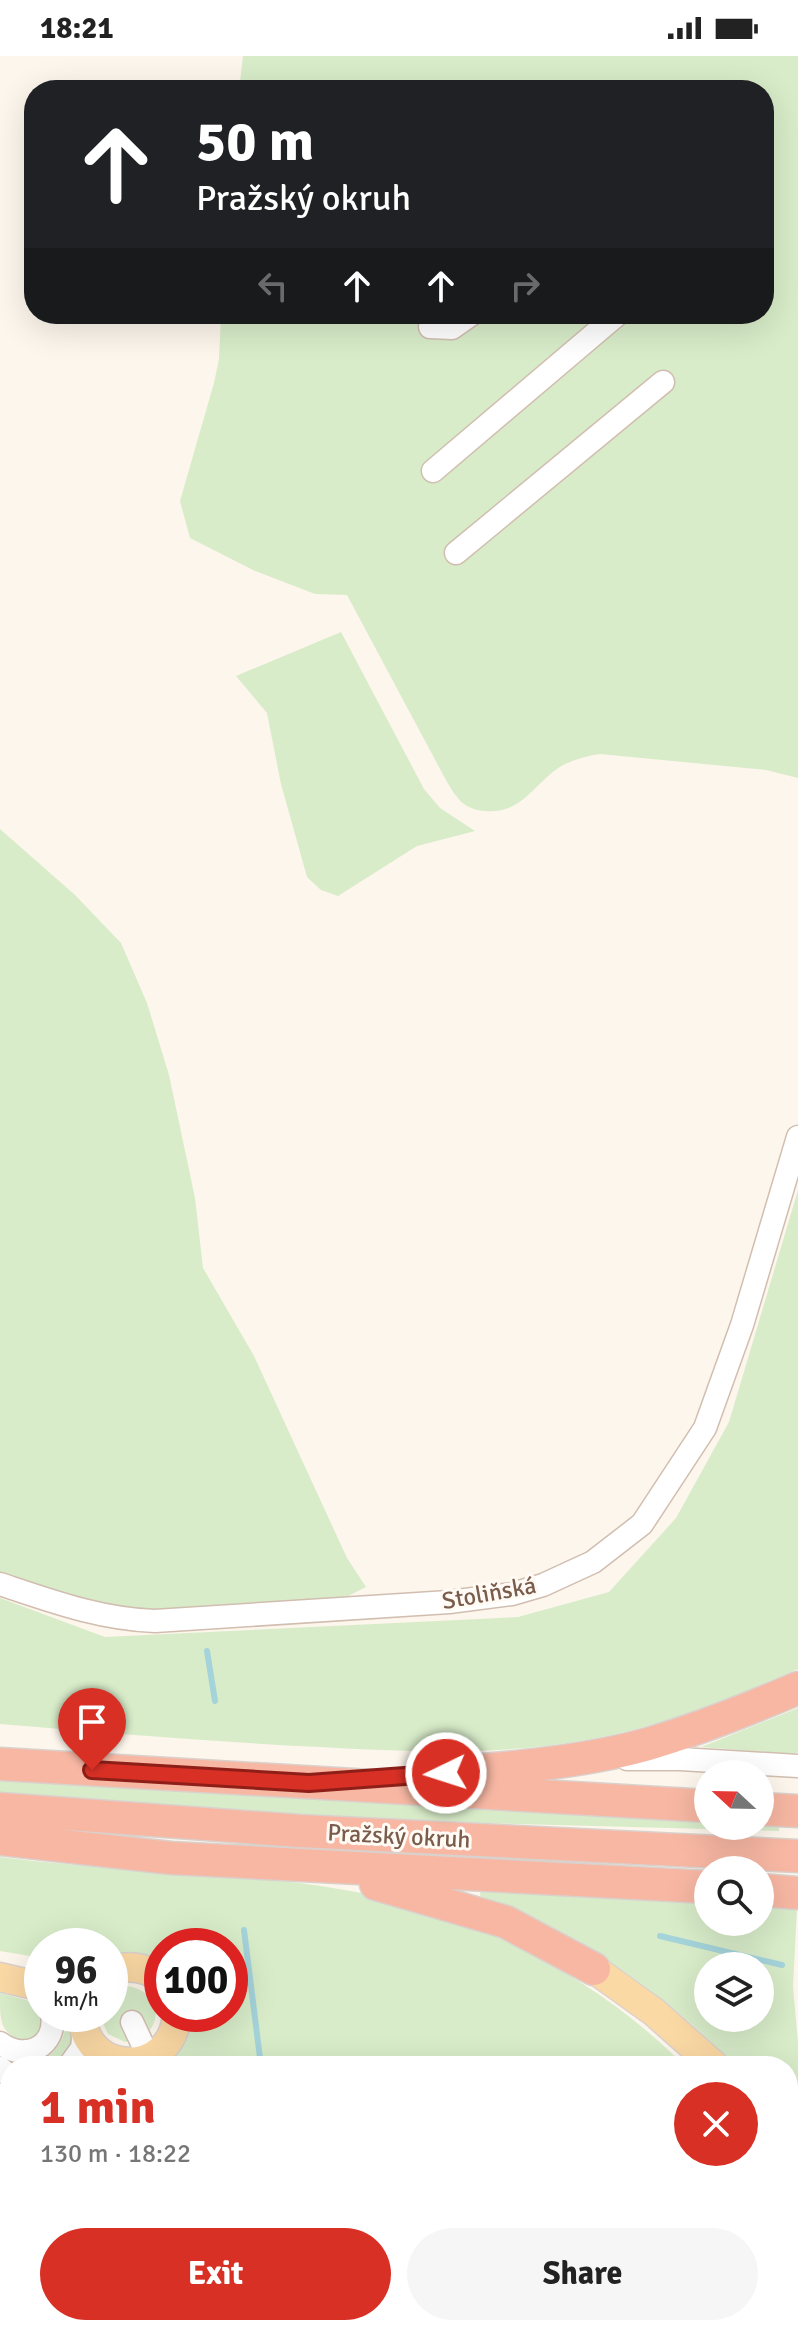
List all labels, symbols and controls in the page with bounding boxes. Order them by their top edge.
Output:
text: 18:21 [40,10,114,47]
text: 50 m [196,107,314,176]
icon: ahead [64,112,168,216]
text: Pražský okruh [196,176,411,221]
icon: left [251,264,295,308]
icon: ahead [335,264,379,308]
icon: ahead [419,264,463,308]
icon: right [503,264,547,308]
street label: Stoliňská [440,1570,538,1616]
pin [58,1688,126,1770]
icon: arrive [70,1700,114,1744]
position arrow [404,1731,488,1815]
north arrow [694,1760,774,1840]
map controls [694,1760,774,2032]
street label: Pražský okruh [327,1817,471,1855]
button: search [694,1856,774,1936]
speed limit sign: 100 [144,1928,248,2032]
text: 96 [54,1945,98,1995]
button: layers [694,1952,774,2032]
text: km/h [53,1987,99,2012]
text: 1 min [40,2078,156,2137]
button: close [674,2082,758,2166]
text: 130 m · 18:22 [40,2138,191,2170]
button: Exit [40,2228,391,2320]
button: Share [407,2228,758,2320]

